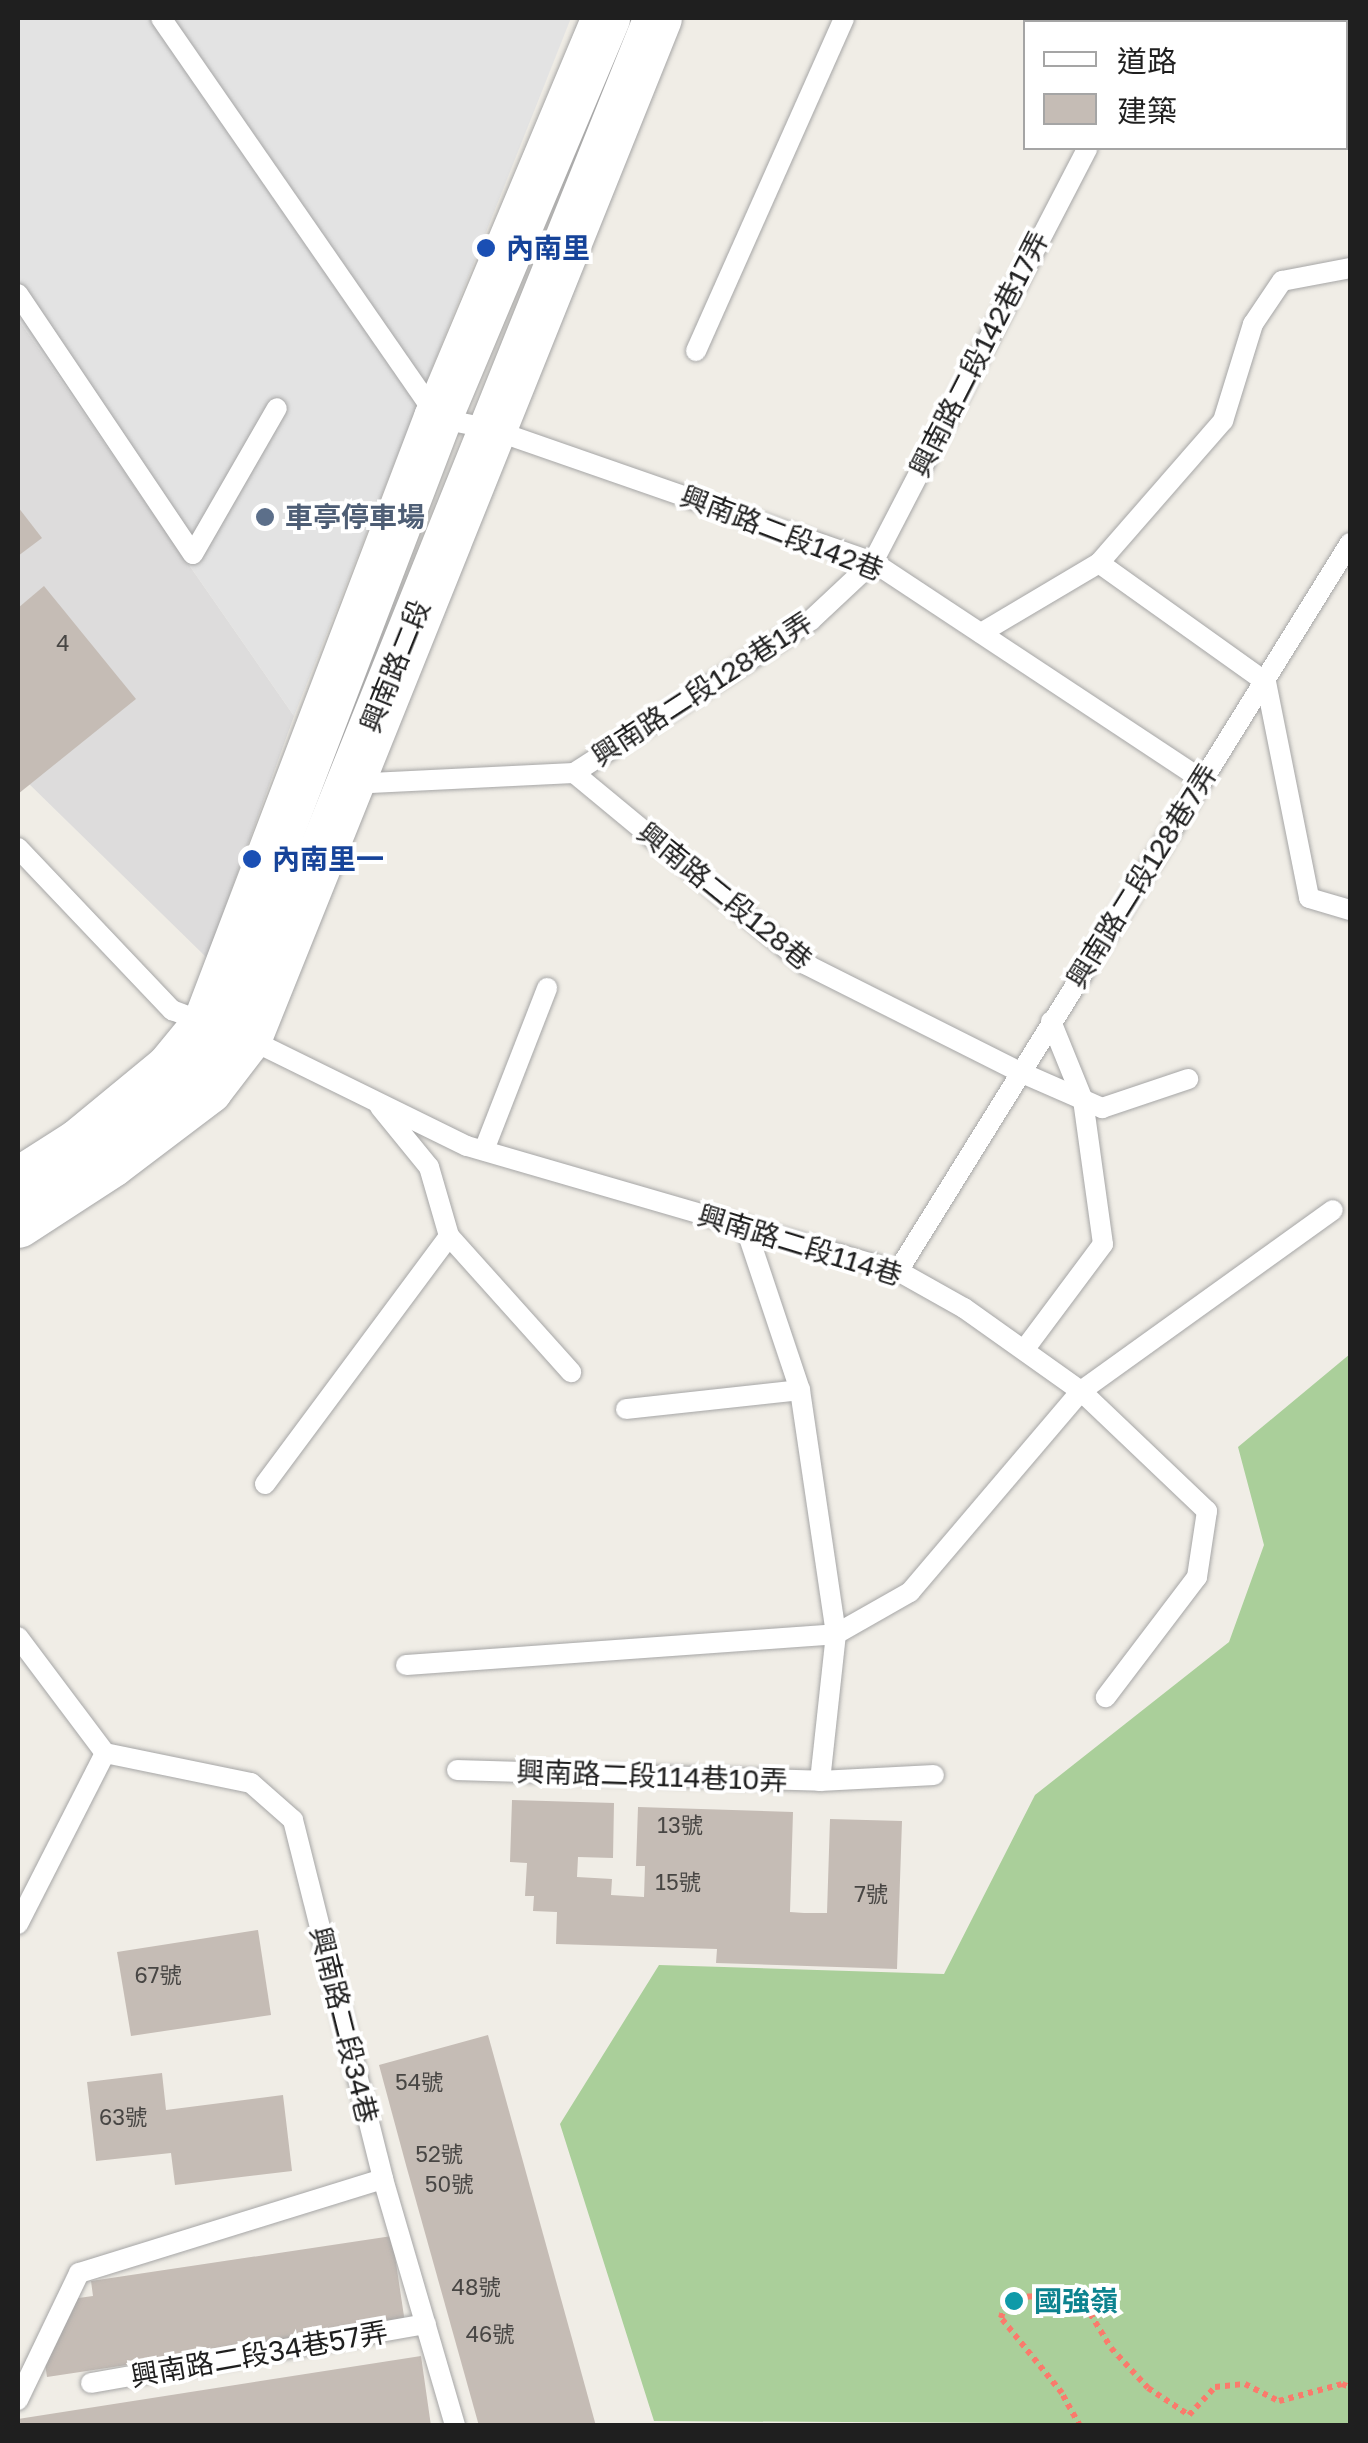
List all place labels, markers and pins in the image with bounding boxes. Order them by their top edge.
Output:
place label: 內南里 [506,231,590,265]
marker: 內南里 [475,237,497,259]
place label: 車亭停車場 [285,500,425,534]
marker: 車亭停車場 [254,506,276,528]
place label: 內南里一 [272,842,384,876]
marker: 內南里一 [241,848,263,870]
place label: 國強嶺 [1034,2284,1118,2318]
marker: 國強嶺 [1003,2290,1025,2312]

